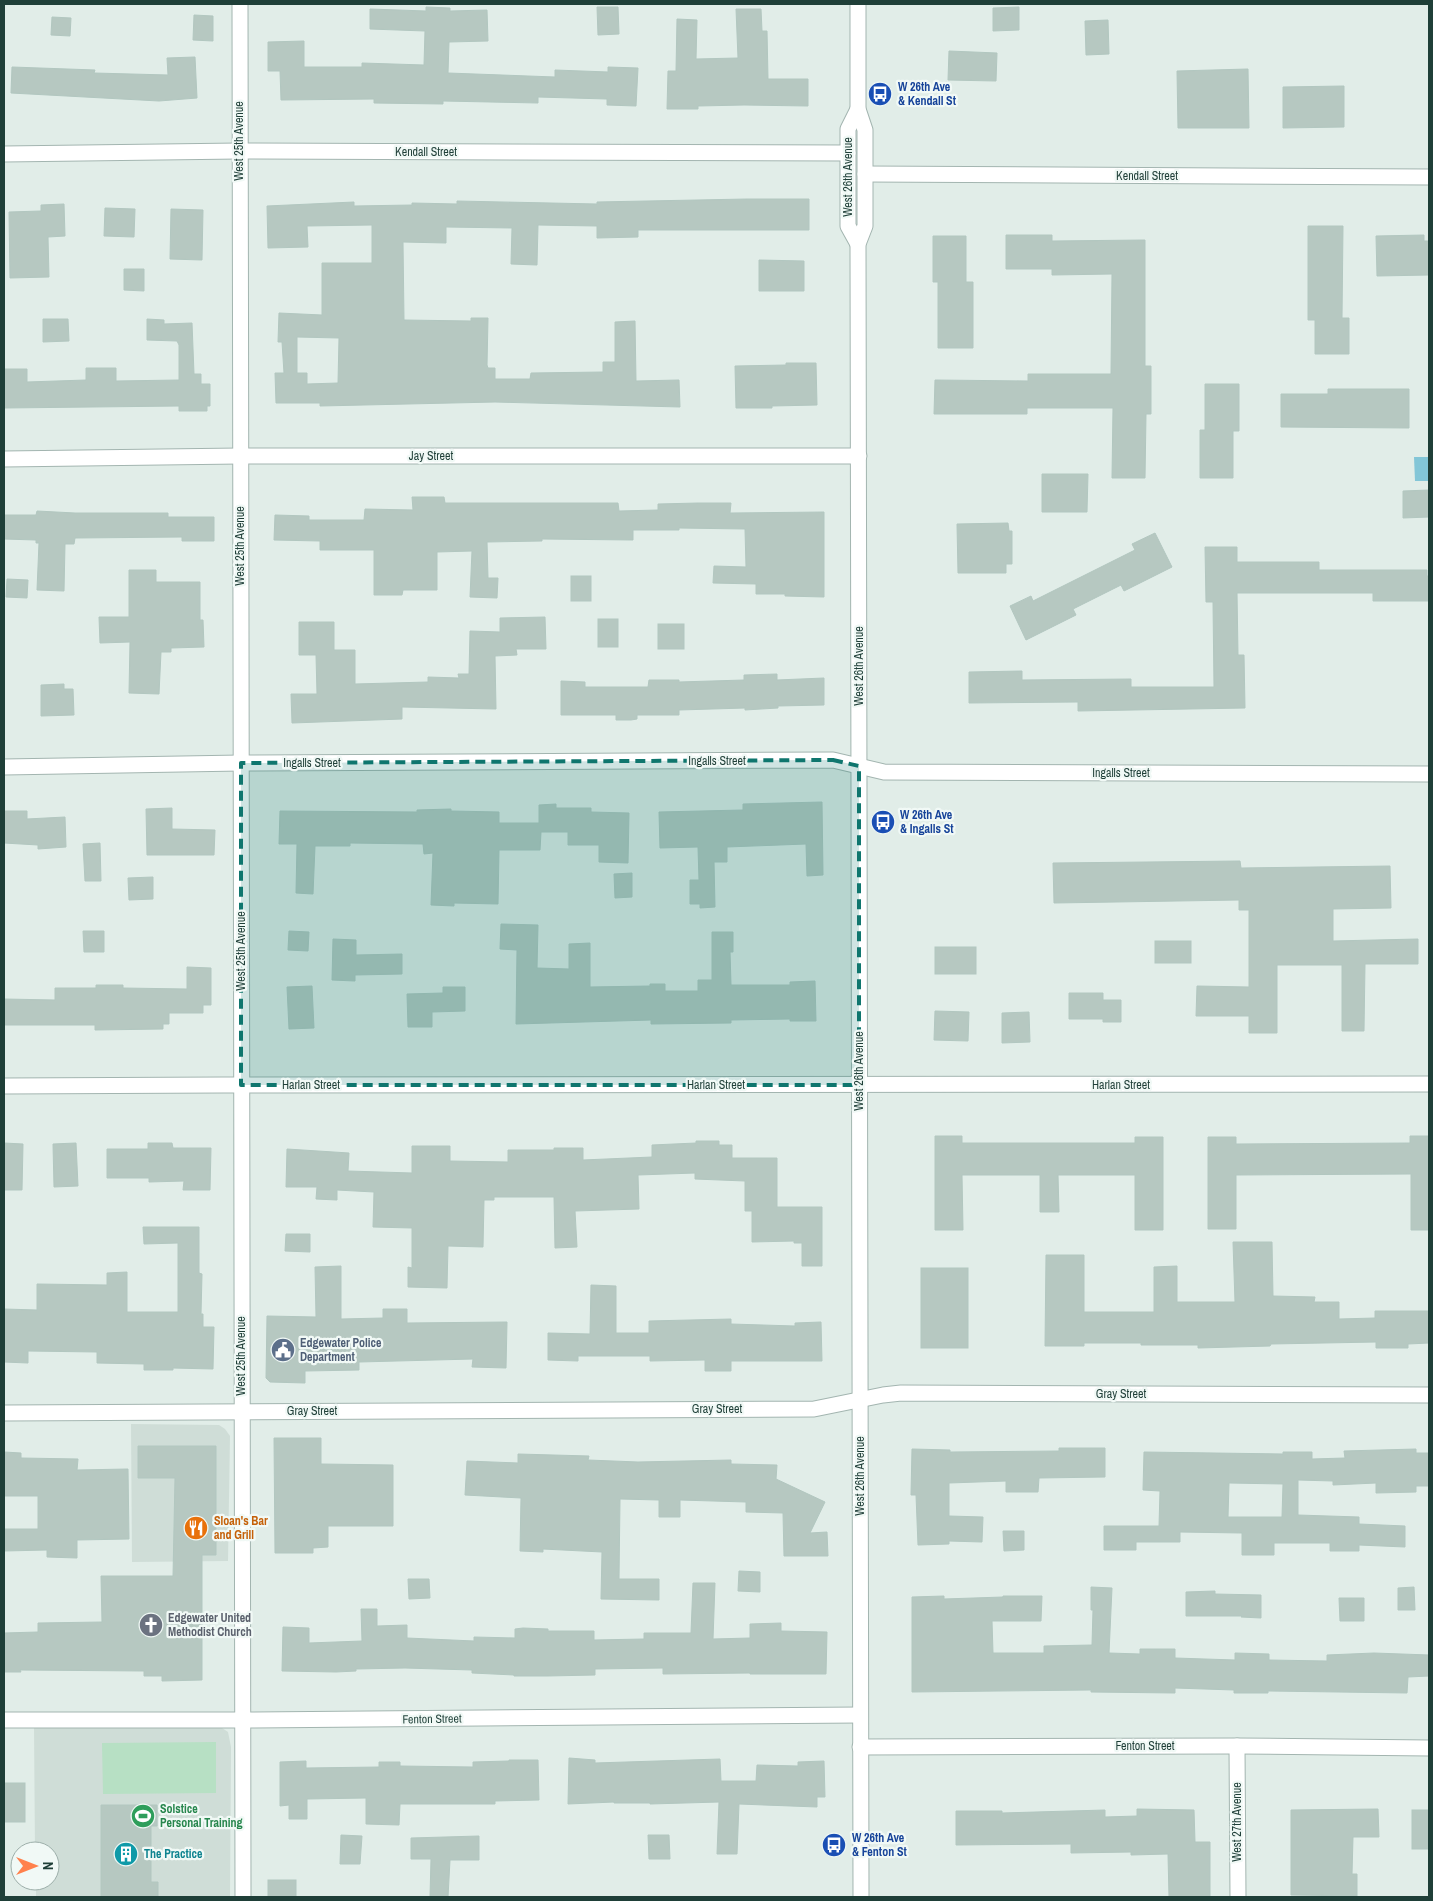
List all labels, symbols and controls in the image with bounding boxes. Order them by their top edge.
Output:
place label: W 26th Ave & Kendall St [898,79,957,109]
bus stop icon: W 26th Ave & Kendall St [867,81,893,107]
street label: West 25th Avenue [231,101,247,181]
street label: West 26th Avenue [840,137,856,217]
street label: Kendall Street [395,144,457,160]
street label: Kendall Street [1116,168,1178,184]
street label: Jay Street [409,448,453,464]
street label: West 25th Avenue [232,506,248,586]
street label: West 26th Avenue [851,626,867,706]
street label: Ingalls Street [688,753,746,769]
street label: Ingalls Street [283,755,341,771]
street label: Ingalls Street [1092,765,1150,781]
place label: W 26th Ave & Ingalls St [900,807,954,837]
bus stop icon: W 26th Ave & Ingalls St [870,809,896,835]
street label: West 25th Avenue [233,911,249,991]
street label: West 26th Avenue [851,1031,867,1111]
street label: Harlan Street [282,1077,340,1093]
street label: Harlan Street [687,1077,745,1093]
street label: Harlan Street [1092,1077,1150,1093]
street label: West 25th Avenue [233,1316,249,1396]
place label: Edgewater Police Department [300,1335,382,1365]
public building icon: Edgewater Police Department [270,1337,296,1363]
street label: Gray Street [1096,1386,1146,1402]
street label: Gray Street [692,1401,742,1417]
street label: Gray Street [287,1403,337,1419]
street label: West 26th Avenue [852,1436,868,1516]
place label: Sloan's Bar and Grill [214,1513,268,1543]
restaurant icon: Sloan's Bar and Grill [183,1515,209,1541]
place label: Edgewater United Methodist Church [168,1610,252,1640]
church icon: Edgewater United Methodist Church [138,1612,164,1638]
street label: Fenton Street [402,1710,462,1728]
street label: Fenton Street [1115,1738,1175,1754]
street label: West 27th Avenue [1229,1782,1245,1862]
place label: Solstice Personal Training [160,1801,243,1831]
sports icon: Solstice Personal Training [130,1803,156,1829]
place label: W 26th Ave & Fenton St [852,1830,907,1860]
bus stop icon: W 26th Ave & Fenton St [821,1832,847,1858]
north arrow [10,1841,60,1891]
building icon: The Practice [113,1841,139,1867]
place label: The Practice [144,1846,203,1862]
text: N [39,1862,57,1870]

